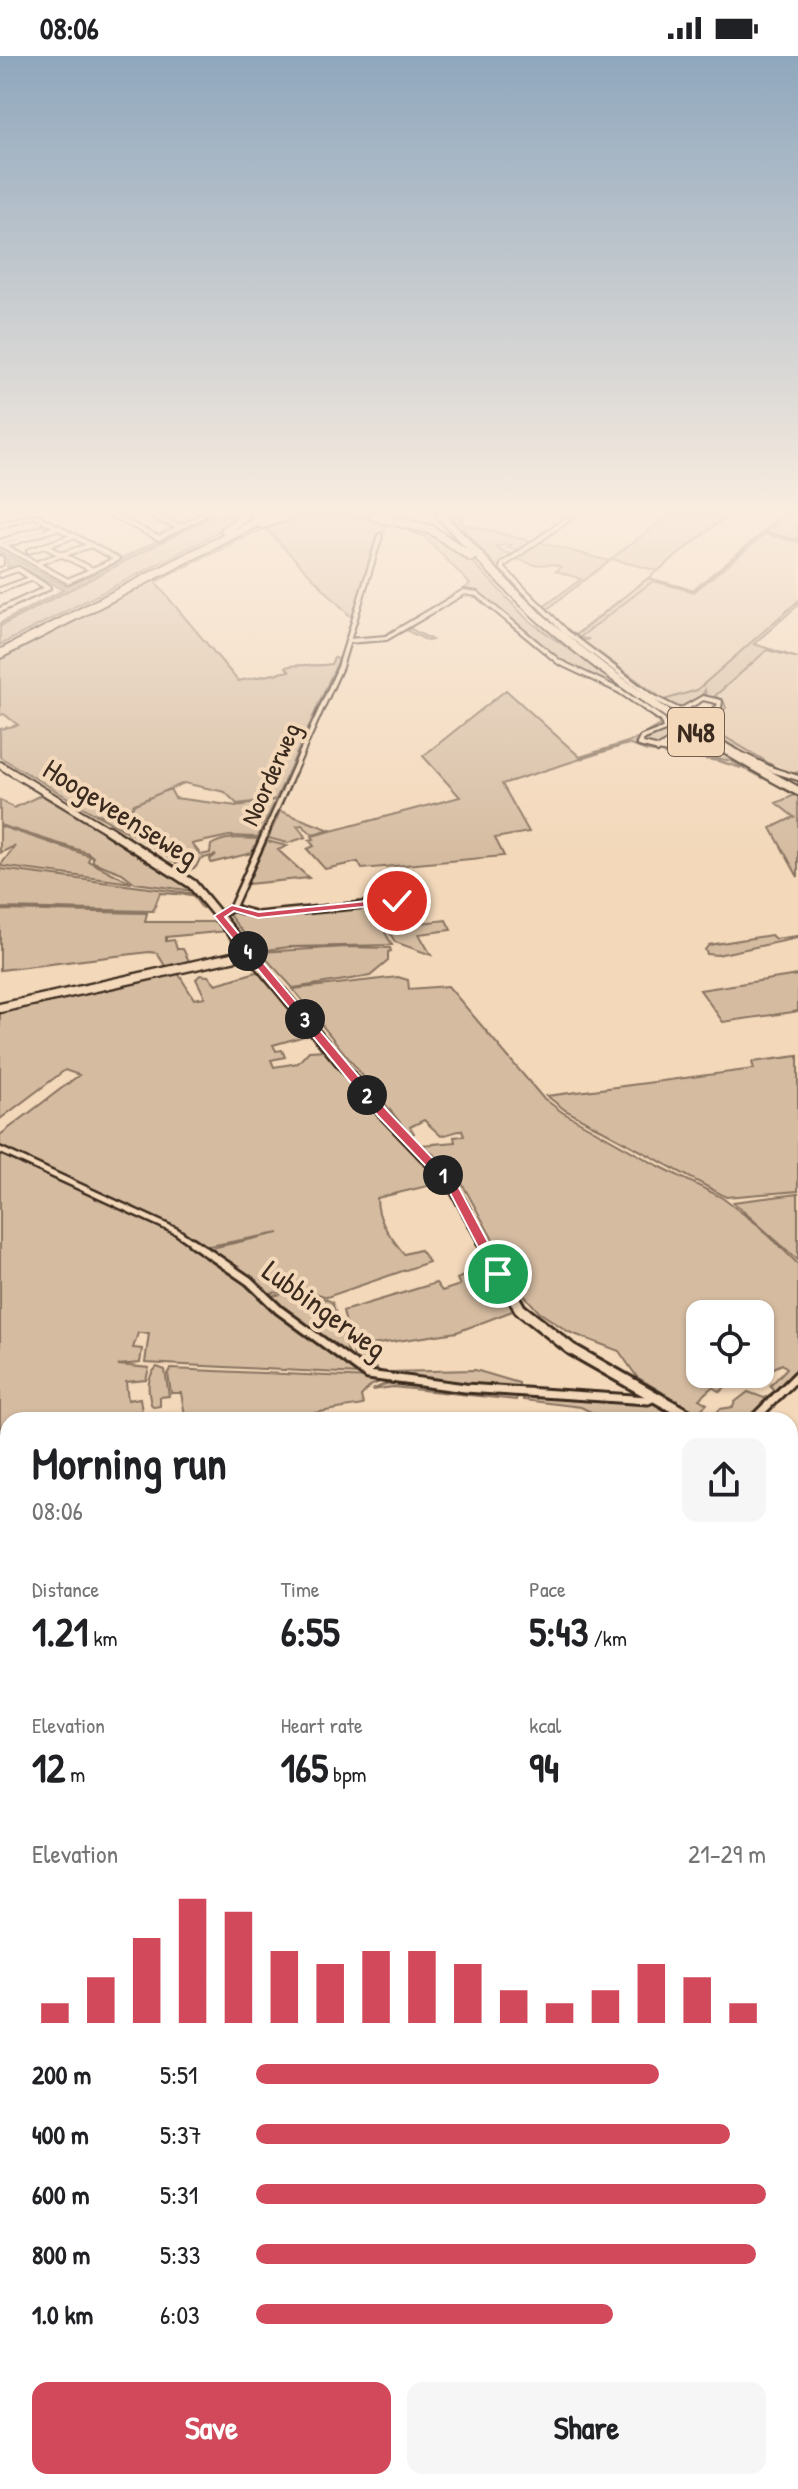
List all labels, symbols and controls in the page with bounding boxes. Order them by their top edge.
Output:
text: 08:06 [40,8,99,48]
road number: N48 [668,708,724,756]
street label: Noorderweg [232,717,308,831]
street label: Hoogeveenseweg [36,749,206,875]
pin [363,867,431,935]
icon: check [375,879,419,923]
pin: 4 [228,931,268,971]
text: 4 [244,936,252,966]
pin: 3 [285,999,325,1039]
text: 3 [300,1004,310,1034]
pin: 2 [347,1075,387,1115]
text: 2 [362,1080,372,1110]
pin: 1 [423,1155,463,1195]
text: 1 [439,1160,447,1190]
pin [464,1240,532,1308]
street label: Lubbingerweg [255,1250,395,1368]
icon: arrive [476,1252,520,1296]
map controls [686,1300,774,1388]
button: locate [686,1300,774,1388]
text: Morning run [32,1433,227,1493]
button: share [682,1438,766,1522]
text: 08:06 [32,1493,83,1528]
text: Distance [32,1574,99,1604]
text: Time [281,1574,320,1604]
text: Pace [529,1574,566,1604]
text: 1.21 [32,1604,88,1658]
text: 6:55 [281,1604,340,1658]
text: 5:43 [529,1604,588,1658]
text: km [88,1623,117,1653]
text: /km [588,1623,627,1653]
text: Elevation [32,1710,105,1740]
text: Heart rate [281,1710,363,1740]
text: kcal [529,1710,561,1740]
text: 12 [32,1740,65,1794]
text: 165 [281,1740,328,1794]
text: 94 [529,1740,559,1794]
text: m [65,1759,85,1789]
text: bpm [328,1759,367,1789]
text: Elevation [32,1836,118,1871]
text: 21–29 m [688,1836,766,1871]
text: 200 m [32,2057,91,2092]
text: 5:51 [160,2057,197,2092]
text: 400 m [32,2117,89,2152]
text: 5:37 [160,2117,202,2152]
text: 600 m [32,2177,89,2212]
text: 5:31 [160,2177,198,2212]
text: 800 m [32,2237,90,2272]
text: 5:33 [160,2237,200,2272]
text: 1.0 km [32,2297,93,2332]
text: 6:03 [160,2297,200,2332]
button: Save [32,2382,391,2474]
button: Share [407,2382,766,2474]

